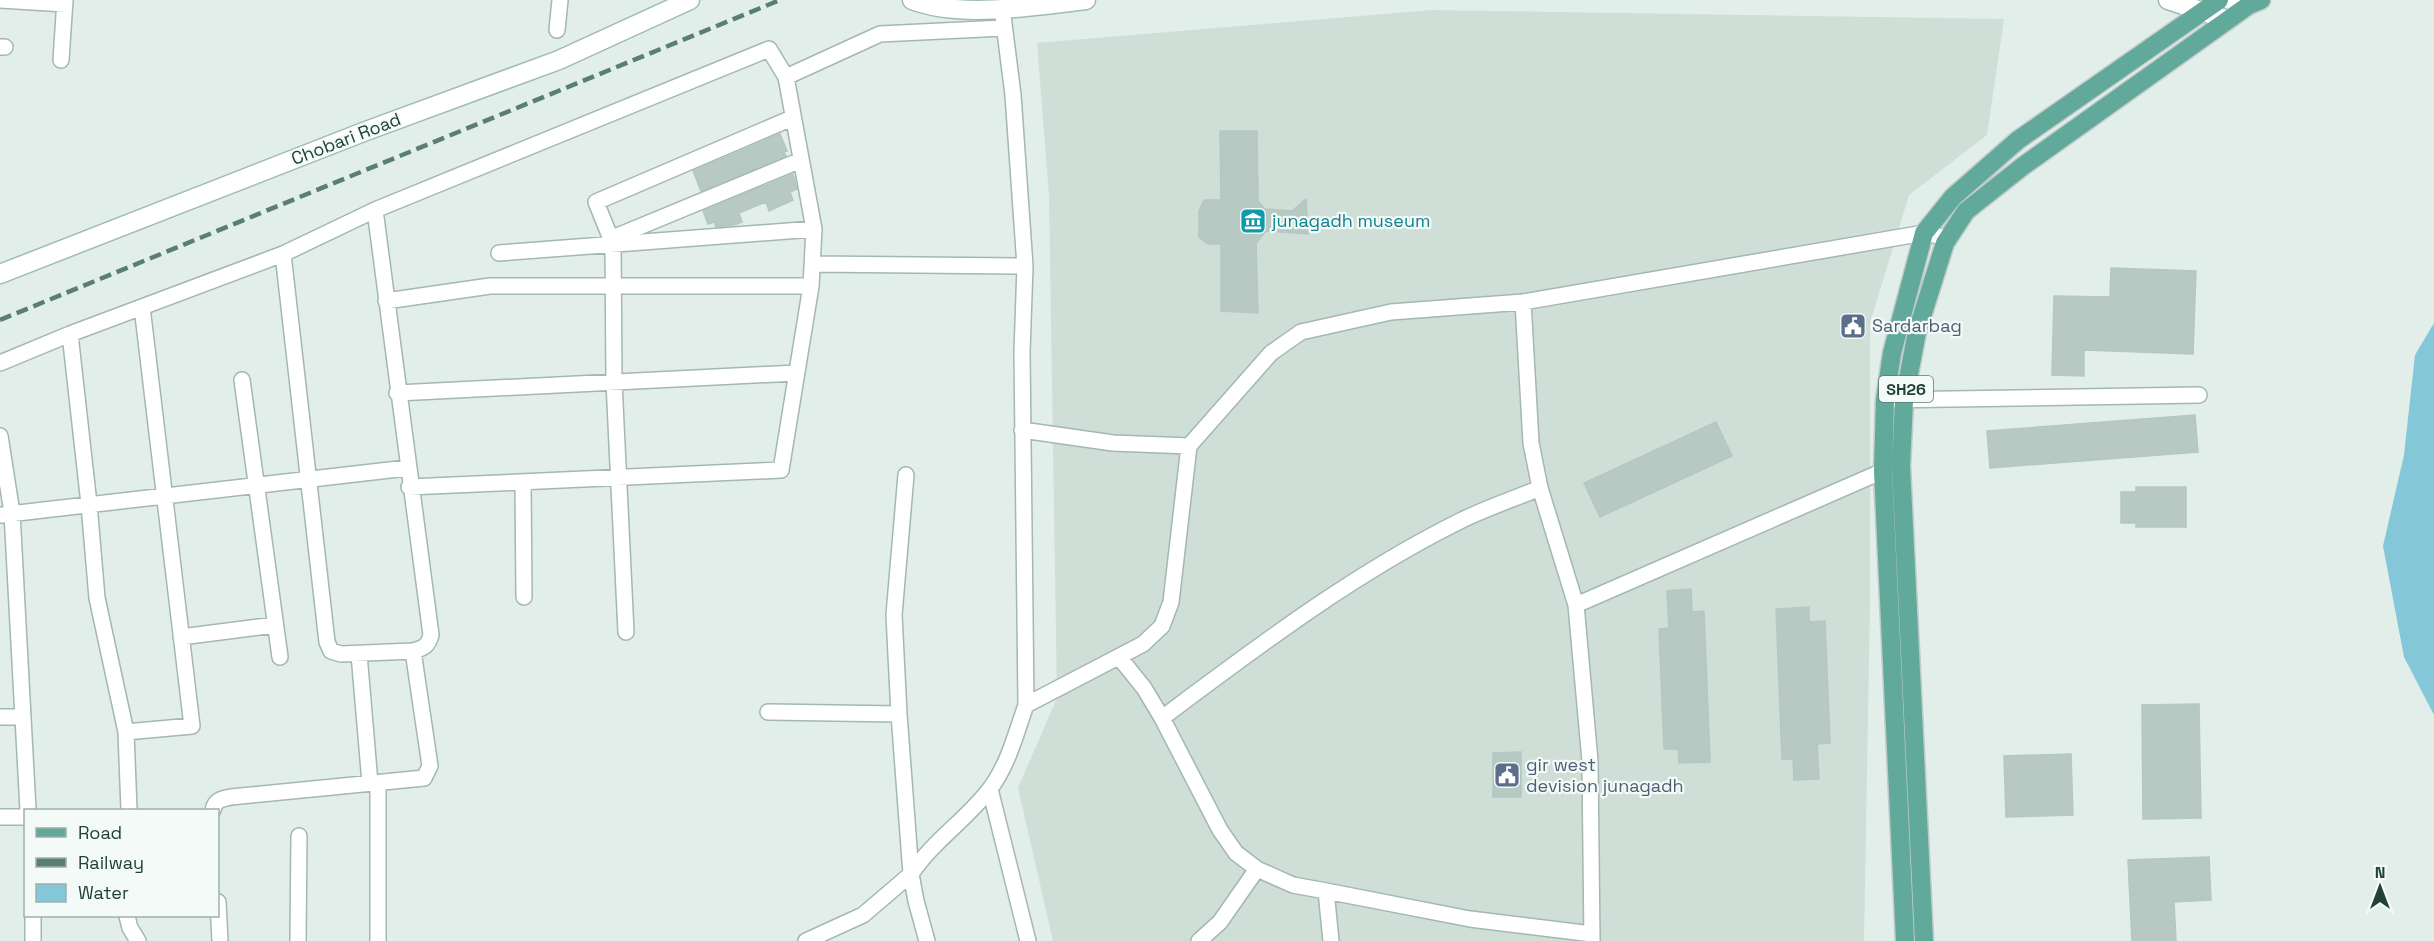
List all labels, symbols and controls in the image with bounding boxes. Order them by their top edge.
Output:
street label: Chobari Road [288,107,404,170]
museum icon: junagadh museum [1238,206,1268,236]
place label: junagadh museum [1271,209,1431,232]
public building icon: Sardarbag [1838,311,1868,341]
place label: Sardarbag [1872,314,1962,337]
road number: SH26 [1879,376,1933,402]
place label: gir west devision junagadh [1526,753,1684,797]
public building icon: gir west devision junagadh [1492,760,1522,790]
legend [24,809,219,917]
text: Road [78,821,122,844]
text: Railway [78,851,144,874]
north arrow [2350,857,2410,917]
text: N [2375,862,2385,883]
text: Water [78,881,129,904]

